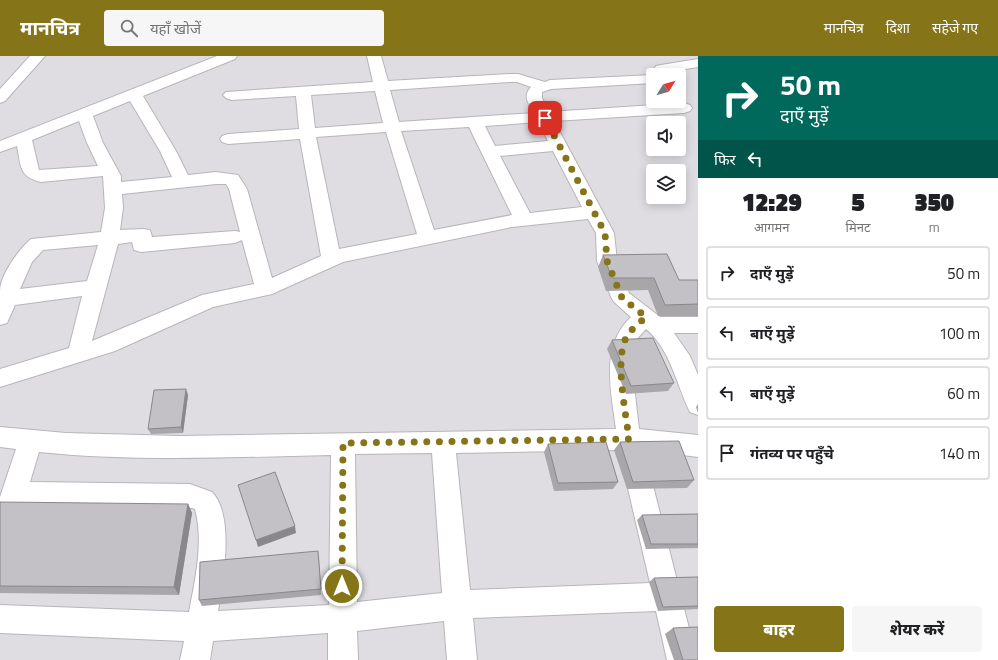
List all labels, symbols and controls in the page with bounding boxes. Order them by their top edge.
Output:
search box [104,10,384,46]
text: मानचित्र [20,13,80,42]
icon: search [118,17,140,39]
text: यहाँ खोजें [150,17,201,40]
text: मानचित्र [824,17,864,38]
text: दिशा [886,17,910,38]
text: सहेजे गए [932,17,978,38]
text: 50 m [780,63,841,106]
north arrow [646,68,686,108]
map controls [646,68,686,204]
icon: right [714,72,766,124]
pin [528,101,562,135]
text: दाएँ मुड़ें [780,102,829,129]
icon: arrive [534,107,556,129]
button: sound [646,116,686,156]
text: फिर [714,148,736,171]
icon: left [744,148,766,170]
button: layers [646,164,686,204]
text: 12:29 [742,184,802,220]
text: 5 [851,184,865,220]
text: 350 [914,184,954,220]
text: आगमन [754,217,790,237]
text: मिनट [846,217,871,237]
text: m [929,217,940,237]
icon: right [716,262,738,284]
text: दाएँ मुड़ें [750,262,794,285]
text: 50 m [947,262,980,285]
icon: left [716,322,738,344]
text: बाएँ मुड़ें [750,322,794,345]
text: 100 m [939,322,980,345]
icon: left [716,382,738,404]
text: बाएँ मुड़ें [750,382,794,405]
text: 60 m [947,382,980,405]
icon: arrive [716,442,738,464]
text: गंतव्य पर पहुँचे [750,442,834,465]
text: 140 m [939,442,980,465]
position arrow [321,565,363,607]
button: बाहर [714,606,844,652]
button: शेयर करें [852,606,982,652]

